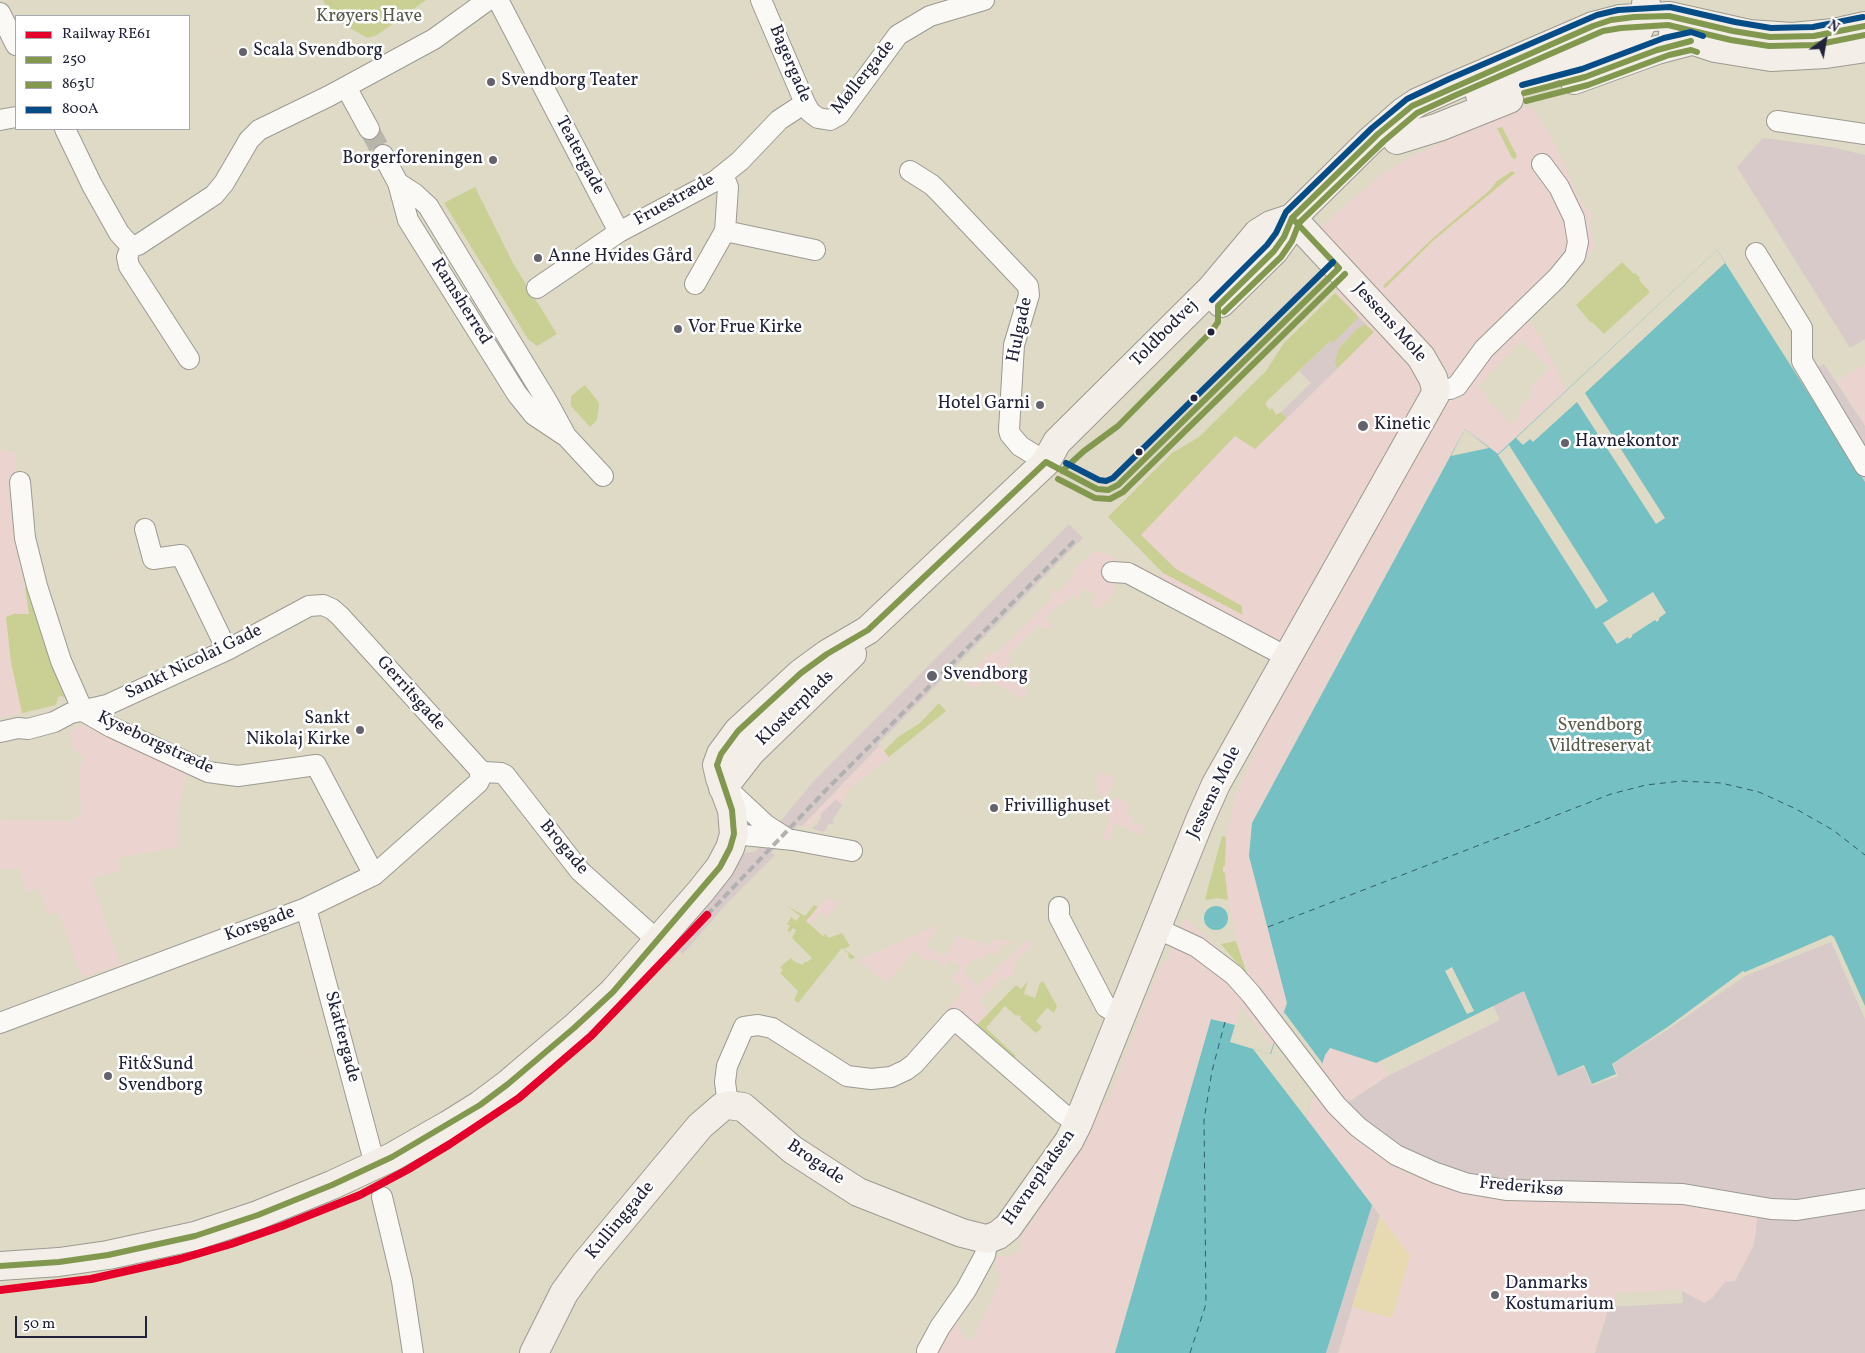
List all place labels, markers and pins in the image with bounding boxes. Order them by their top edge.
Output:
place label: Scala Svendborg [253,41,383,63]
marker: Scala Svendborg [237,46,249,58]
place label: Svendborg Teater [501,71,638,93]
marker: Svendborg Teater [485,76,497,88]
place label: Borgerforeningen [342,149,483,171]
marker: Borgerforeningen [487,154,499,166]
place label: Anne Hvides Gård [548,247,693,269]
marker: Anne Hvides Gård [532,252,544,264]
place label: Vor Frue Kirke [688,318,802,340]
marker: Vor Frue Kirke [672,323,684,335]
unlabelled marker [1206,327,1216,337]
unlabelled marker [1189,393,1199,403]
place label: Hotel Garni [937,394,1030,416]
marker: Hotel Garni [1034,399,1046,411]
place label: Kinetic [1374,415,1431,437]
marker: Kinetic [1356,419,1370,433]
place label: Havnekontor [1575,432,1679,454]
marker: Havnekontor [1559,437,1571,449]
unlabelled marker [1134,447,1144,457]
place label: Svendborg [943,665,1028,687]
marker: Svendborg [925,669,939,683]
place label: Sankt Nikolaj Kirke [246,709,350,752]
marker: Sankt Nikolaj Kirke [354,724,366,736]
place label: Frivillighuset [1004,797,1110,819]
marker: Frivillighuset [988,802,1000,814]
place label: Fit&Sund Svendborg [118,1055,203,1098]
marker: Fit&Sund Svendborg [102,1070,114,1082]
place label: Danmarks Kostumarium [1505,1274,1614,1316]
marker: Danmarks Kostumarium [1489,1289,1501,1301]

